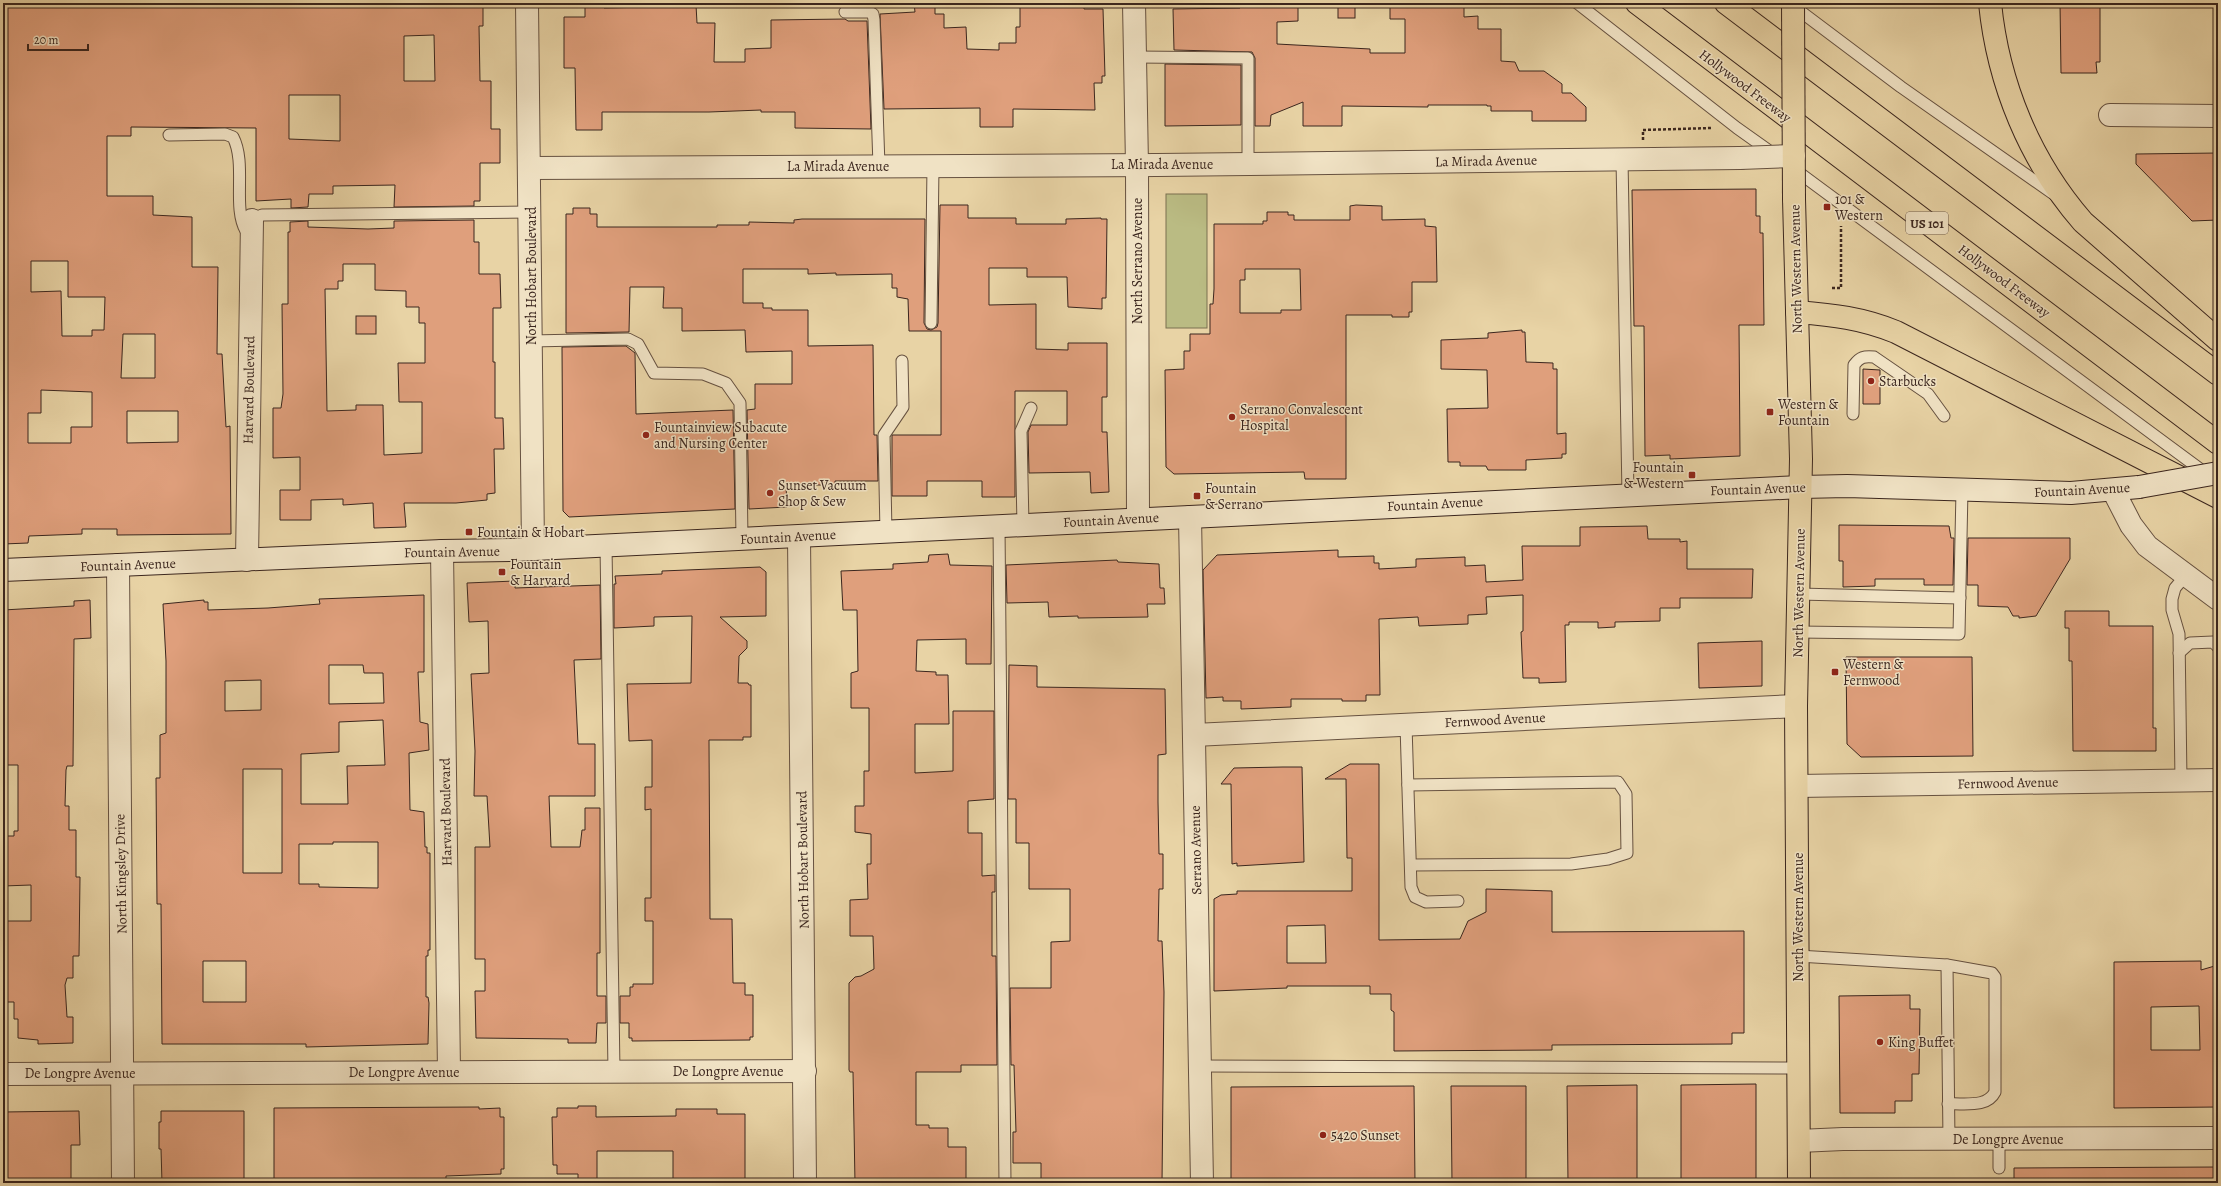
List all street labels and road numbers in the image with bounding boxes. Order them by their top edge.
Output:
street label: Hollywood Freeway [1695,45,1796,127]
street label: La Mirada Avenue [1435,151,1537,171]
street label: La Mirada Avenue [1111,155,1213,174]
street label: La Mirada Avenue [787,157,889,176]
street label: North Serrano Avenue [1128,198,1147,324]
street label: North Western Avenue [1785,204,1807,334]
street label: North Hobart Boulevard [522,206,541,345]
road number: US 101 [1906,212,1948,234]
street label: Hollywood Freeway [1954,240,2055,322]
street label: Harvard Boulevard [239,335,259,444]
street label: Fountain Avenue [1710,478,1806,500]
street label: Fountain Avenue [2034,478,2130,502]
street label: Fountain Avenue [1387,492,1483,516]
street label: Fountain Avenue [1063,508,1159,532]
street label: Fountain Avenue [740,525,836,549]
street label: North Western Avenue [1788,528,1810,658]
street label: Fountain Avenue [404,542,500,562]
street label: Fountain Avenue [80,554,176,576]
street label: Fernwood Avenue [1444,708,1546,732]
street label: Harvard Boulevard [436,757,456,866]
street label: Fernwood Avenue [1957,773,2059,793]
street label: North Hobart Boulevard [792,790,814,929]
street label: Serrano Avenue [1186,805,1206,895]
street label: North Kingsley Drive [110,814,132,934]
street label: North Western Avenue [1789,852,1808,982]
street label: De Longpre Avenue [673,1062,784,1081]
street label: De Longpre Avenue [349,1063,460,1082]
street label: De Longpre Avenue [25,1064,136,1083]
street label: De Longpre Avenue [1953,1130,2064,1149]

